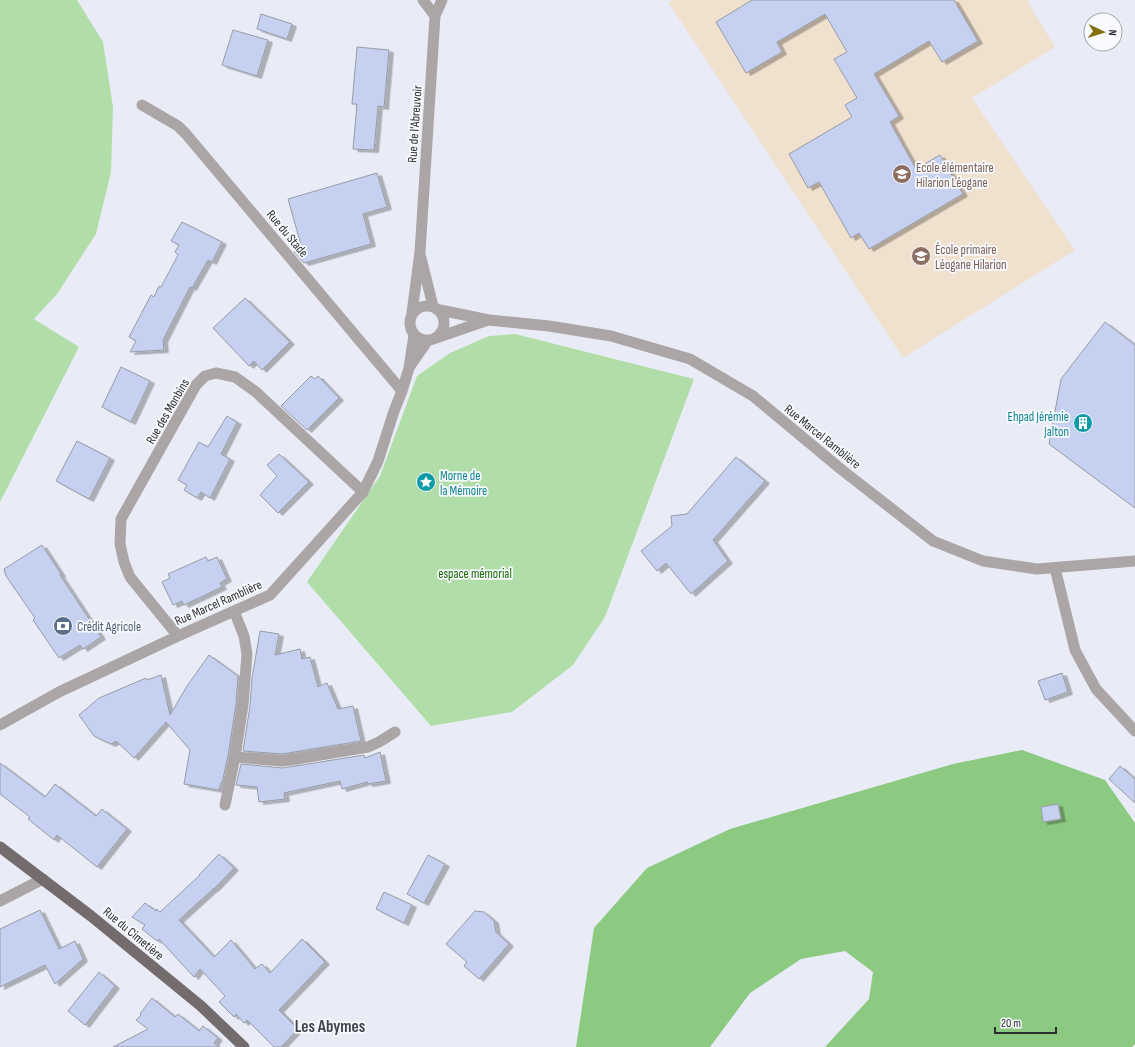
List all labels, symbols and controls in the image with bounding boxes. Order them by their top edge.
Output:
north arrow [1083,12,1123,52]
text: N [1106,29,1119,36]
street label: Rue de l'Abreuvoir [404,85,426,163]
place label: Ecole élémentaire Hilarion Léogane [916,160,994,191]
school or university icon: Ecole élémentaire Hilarion Léogane [891,163,913,185]
street label: Rue du Stade [263,207,312,261]
place label: École primaire Léogane Hilarion [935,242,1007,273]
school or university icon: École primaire Léogane Hilarion [910,245,932,267]
street label: Rue des Monbins [143,376,193,447]
street label: Rue Marcel Ramblière [781,401,864,472]
place label: Ehpad Jérémie Jalton [1008,409,1069,440]
building icon: Ehpad Jérémie Jalton [1072,412,1094,434]
place label: Morne de la Mémoire [440,468,487,499]
place icon: Morne de la Mémoire [415,471,437,493]
park label: espace mémorial [438,566,512,582]
street label: Rue Marcel Ramblière [172,577,264,629]
bank icon: Crédit Agricole [52,615,74,637]
place label: Crédit Agricole [77,619,141,635]
street label: Rue du Cimetière [100,904,167,964]
scale bar [995,1009,1056,1035]
text: 20 m [1001,1016,1021,1031]
district label: Les Abymes [295,1017,366,1037]

